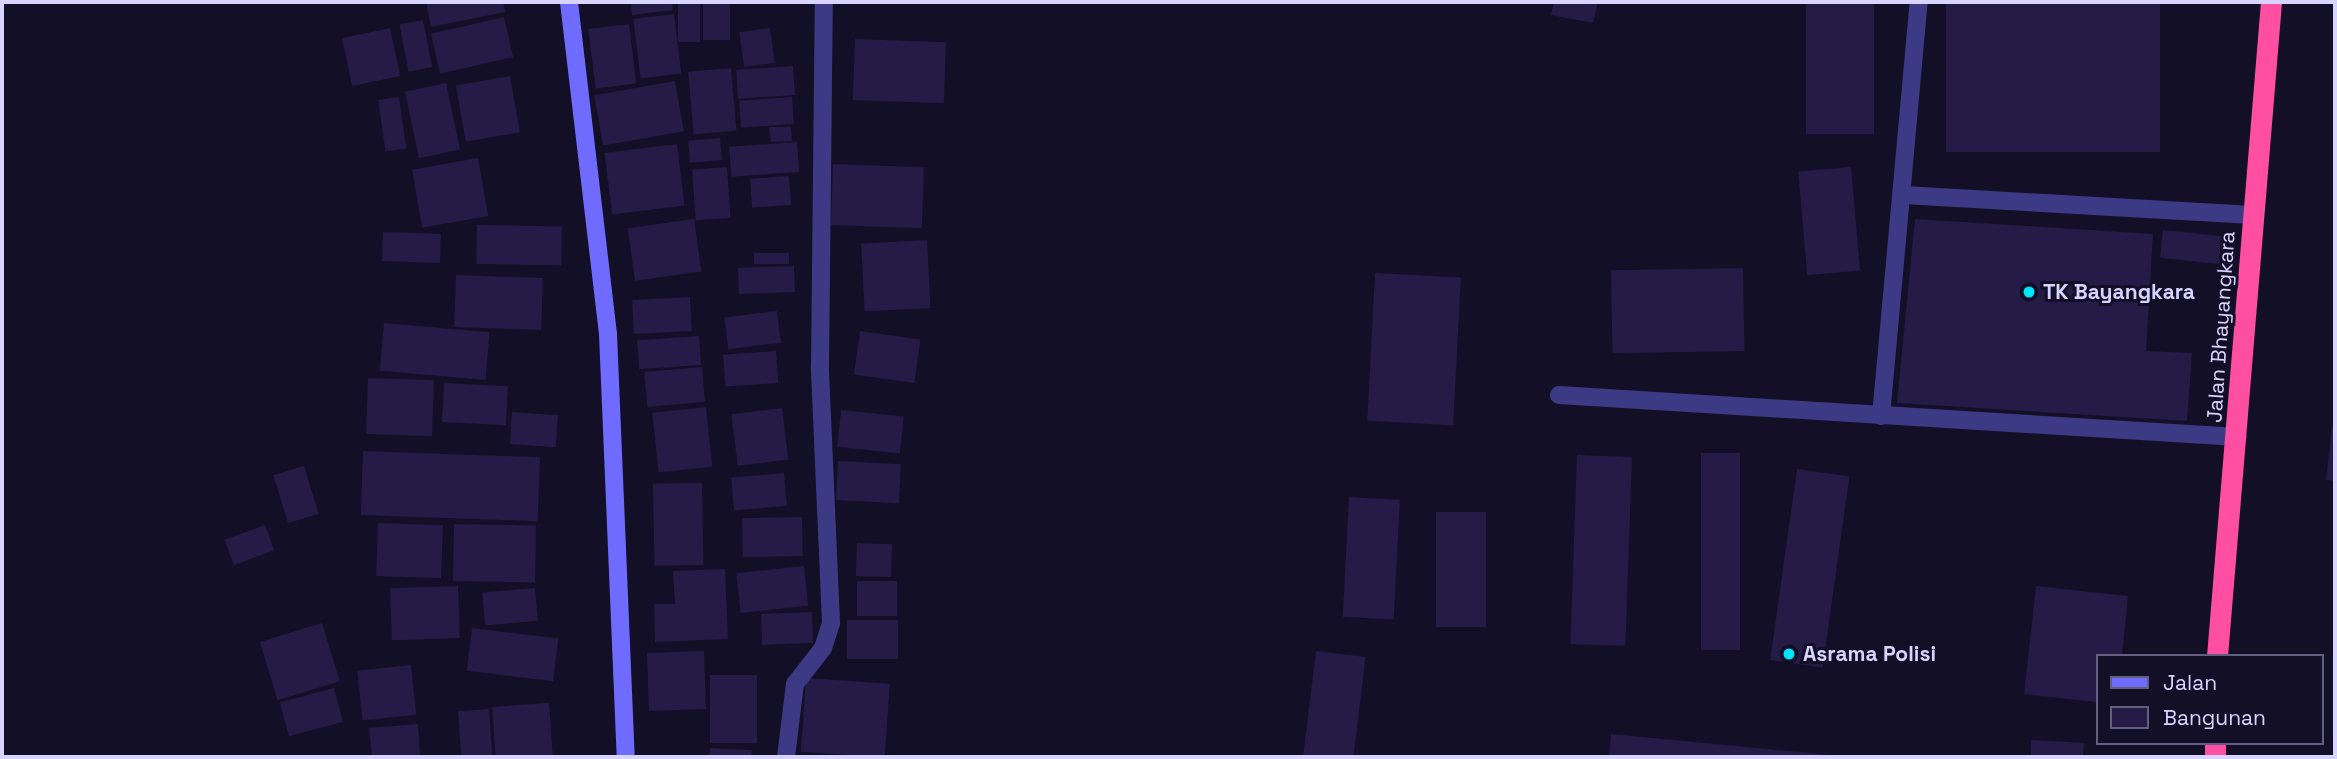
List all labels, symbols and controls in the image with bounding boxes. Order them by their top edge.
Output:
street label: Jalan Bhayangkara [2202,230,2240,424]
place label: TK Bayangkara [2043,279,2195,305]
marker: TK Bayangkara [2021,284,2037,300]
place label: Asrama Polisi [1803,641,1936,667]
marker: Asrama Polisi [1781,646,1797,662]
legend [2096,654,2323,745]
text: Jalan [2163,669,2217,696]
text: Bangunan [2163,704,2266,731]

